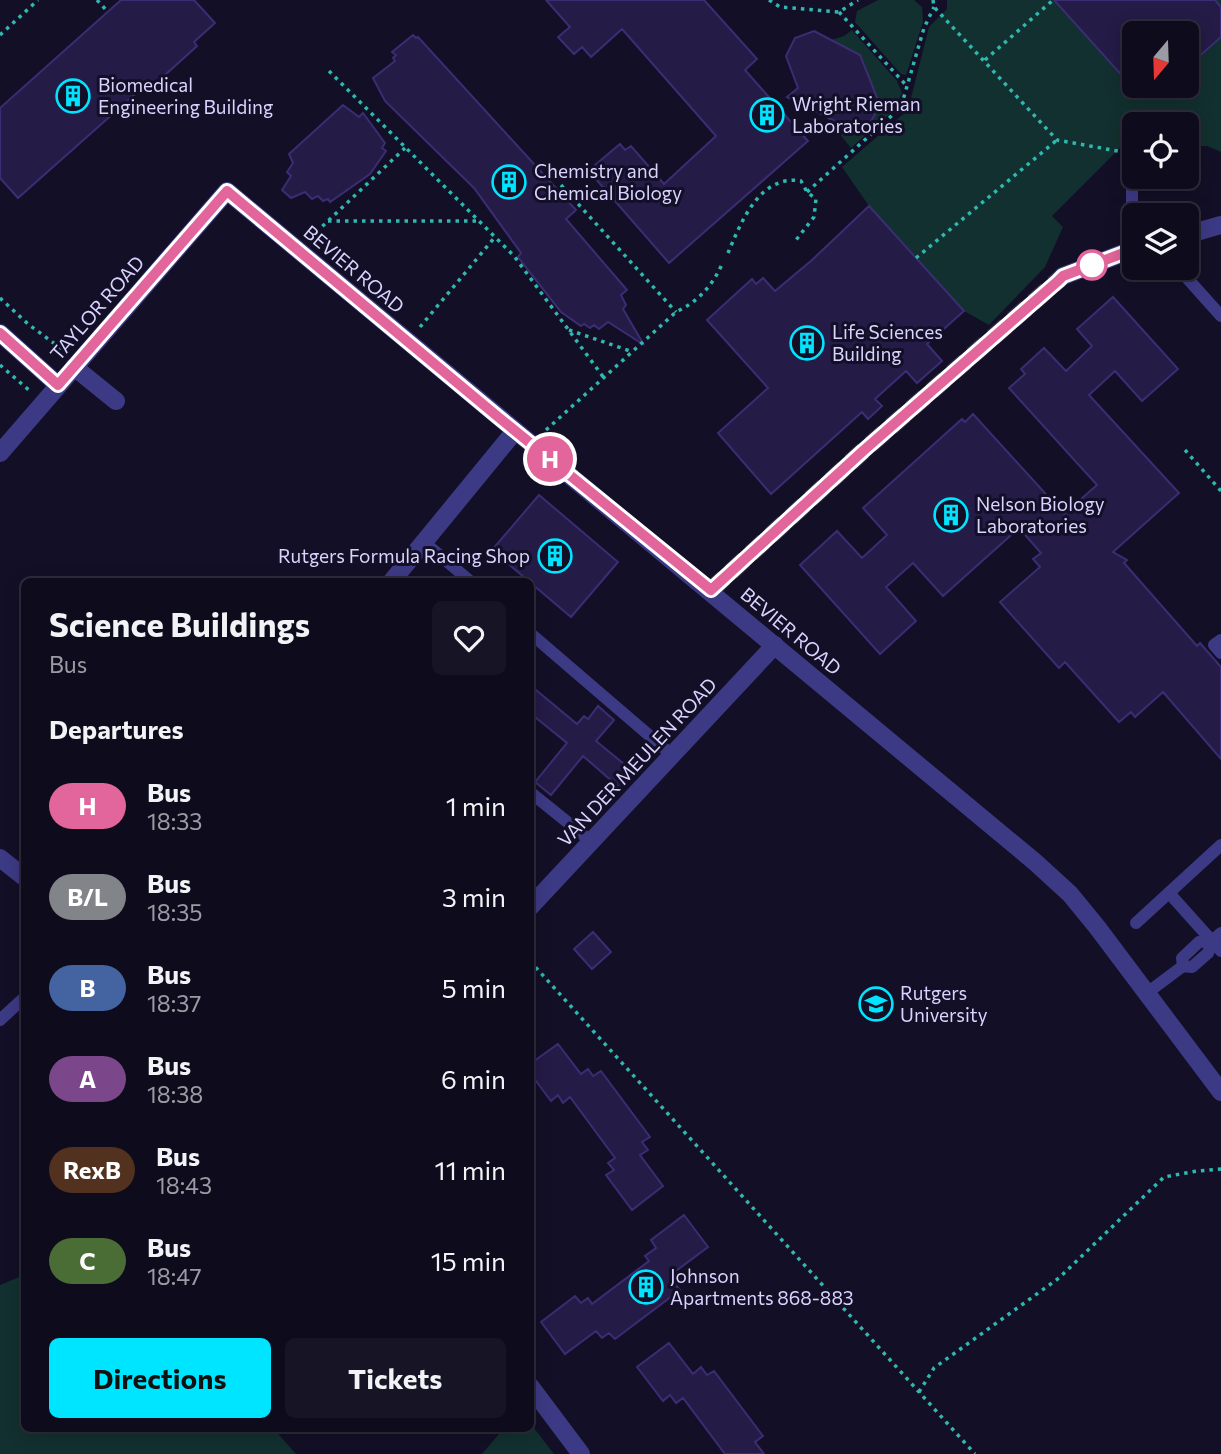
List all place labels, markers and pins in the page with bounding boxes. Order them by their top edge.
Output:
place label: Biomedical Engineering Building [98,73,273,118]
building icon: Biomedical Engineering Building [54,77,92,115]
place label: Wright Rieman Laboratories [792,92,921,137]
building icon: Wright Rieman Laboratories [748,96,786,134]
place label: Chemistry and Chemical Biology [534,159,682,204]
building icon: Chemistry and Chemical Biology [490,163,528,201]
unlabelled marker [1077,250,1107,280]
place label: Life Sciences Building [832,320,943,365]
building icon: Life Sciences Building [788,324,826,362]
place label: Nelson Biology Laboratories [976,492,1105,537]
building icon: Nelson Biology Laboratories [932,496,970,534]
building icon: Rutgers Formula Racing Shop [536,537,574,575]
place label: Rutgers Formula Racing Shop [278,544,530,567]
place label: Rutgers University [900,981,988,1026]
school or university icon: Rutgers University [857,985,895,1023]
place label: Johnson Apartments 868-883 [670,1264,854,1309]
building icon: Johnson Apartments 868-883 [627,1268,665,1306]

